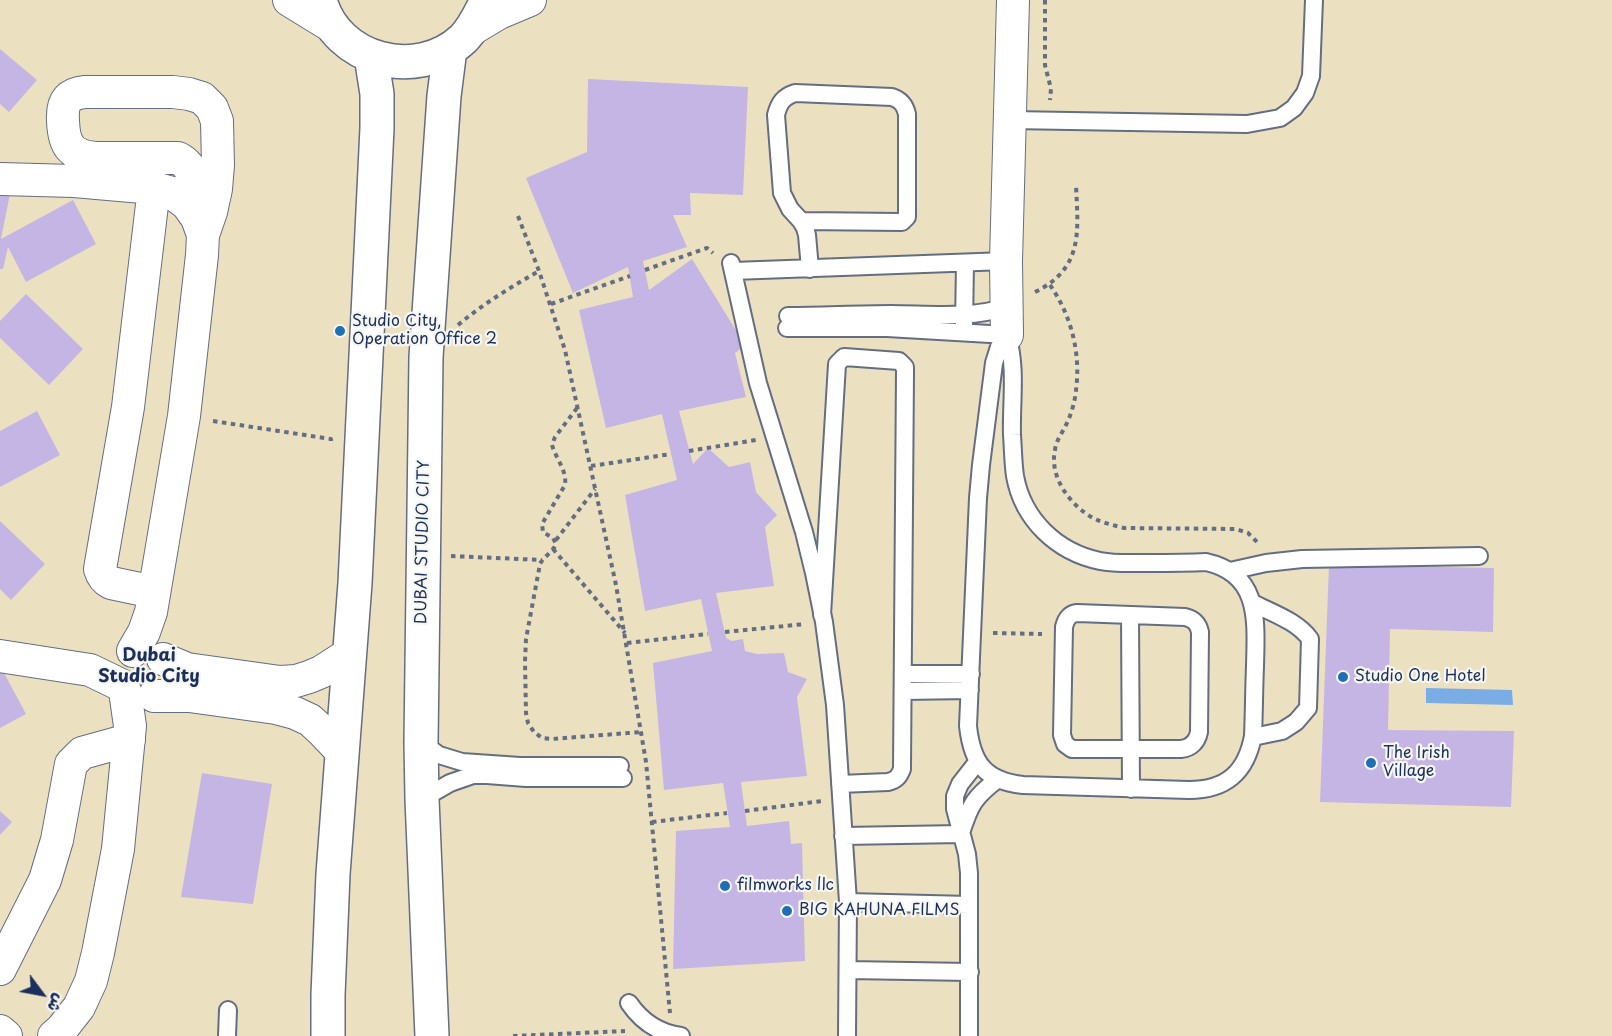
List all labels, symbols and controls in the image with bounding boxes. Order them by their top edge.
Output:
place label: Studio City, Operation Office 2 [352,312,497,350]
marker: Studio City, Operation Office 2 [333,324,347,338]
street label: DUBAI STUDIO CITY [412,460,434,624]
district label: Dubai Studio City [98,645,200,688]
place label: Studio One Hotel [1355,667,1486,687]
marker: Studio One Hotel [1336,670,1350,684]
place label: The Irish Village [1383,744,1450,782]
marker: The Irish Village [1364,756,1378,770]
place label: filmworks llc [737,876,834,896]
marker: filmworks llc [718,879,732,893]
place label: BIG KAHUNA FILMS [799,901,959,921]
marker: BIG KAHUNA FILMS [780,904,794,918]
north arrow [12,964,72,1024]
text: ش [42,990,72,1017]

